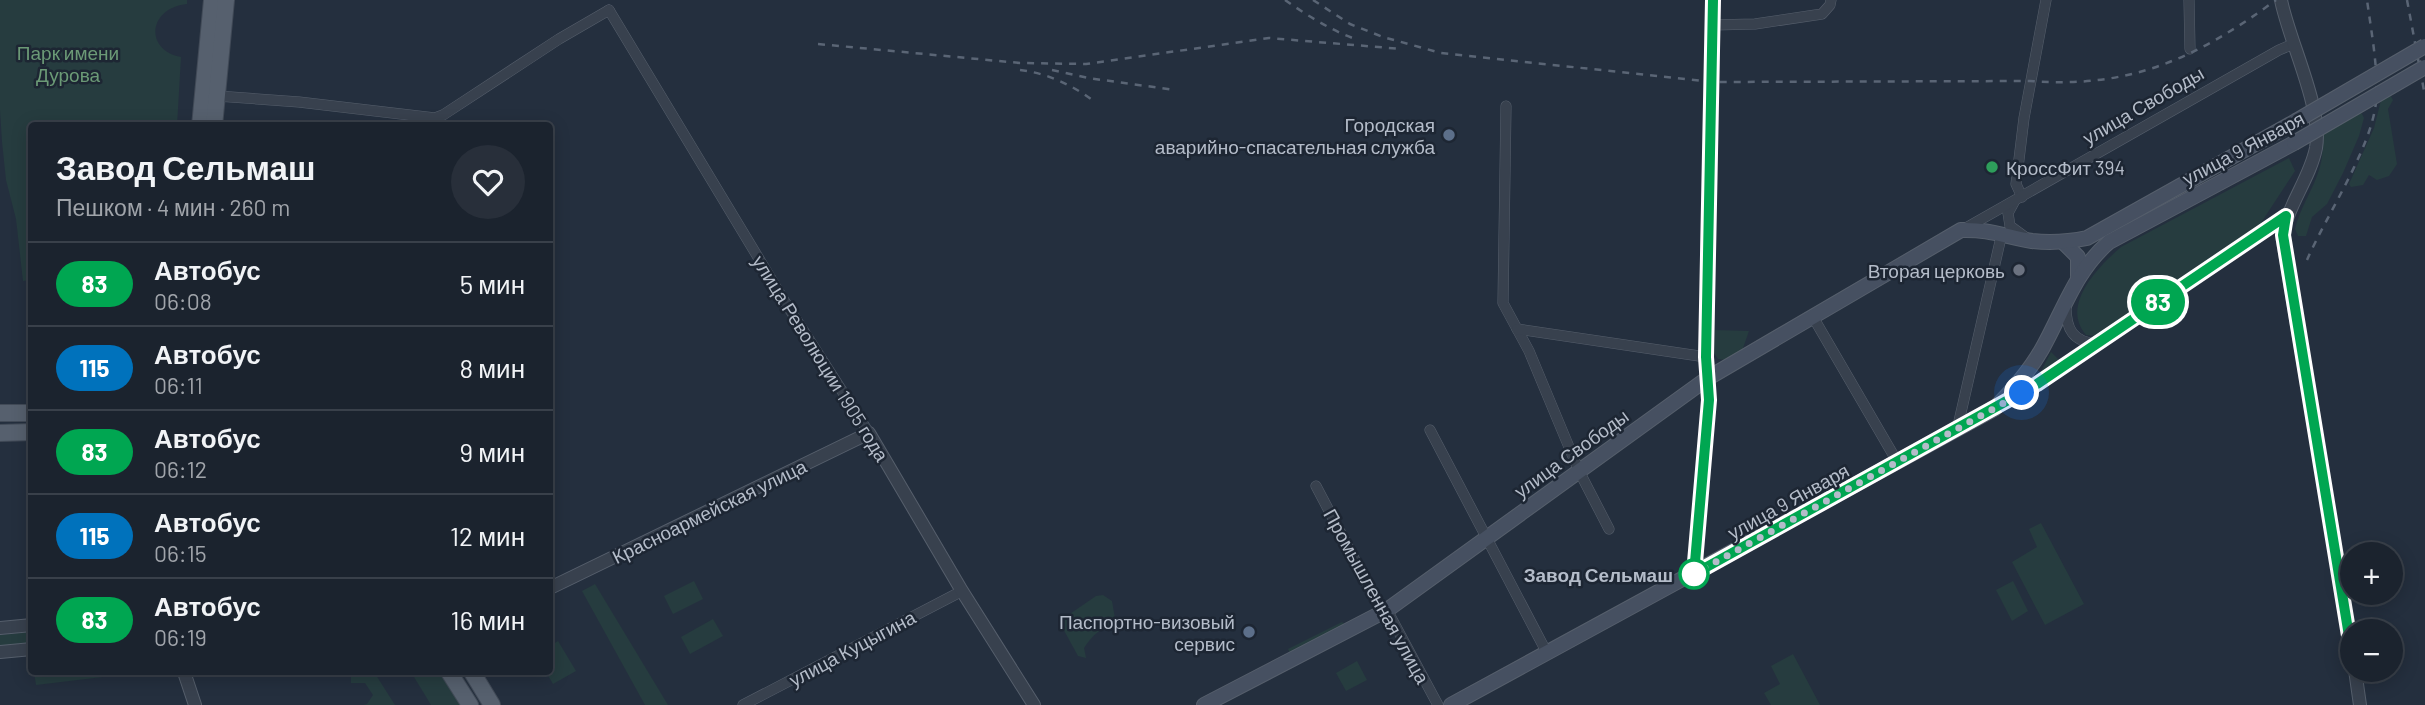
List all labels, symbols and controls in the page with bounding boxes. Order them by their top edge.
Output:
park label: Парк имени Дурова [17,41,119,86]
street label: улица Свободы [2078,61,2208,149]
street label: улица 9 Января [2178,106,2308,190]
place label: Городская аварийно-спасательная служба [1155,113,1435,158]
marker: Городская аварийно-спасательная служба [1441,127,1457,143]
button: heart [451,145,525,219]
text: Завод Сельмаш [56,147,315,187]
place label: КроссФит 394 [2006,156,2125,179]
marker: КроссФит 394 [1984,159,2000,175]
text: Пешком · 4 мин · 260 m [56,193,290,221]
street label: улица Революции 1905 года [748,251,894,466]
text: Автобус [154,254,261,285]
place label: Вторая церковь [1868,259,2005,282]
marker: Вторая церковь [2011,262,2027,278]
text: 5 мин [460,268,525,299]
text: 83 [82,269,107,298]
line badge: 83 [2126,279,2190,325]
text: 06:08 [154,287,212,315]
text: 83 [2145,287,2171,316]
text: Автобус [154,338,261,369]
text: 8 мин [459,352,525,383]
text: 115 [79,353,110,382]
text: 06:11 [154,371,203,399]
your location [2004,375,2039,410]
street label: улица Свободы [1509,404,1633,502]
text: Автобус [154,422,261,453]
text: 9 мин [459,436,525,467]
text: 83 [82,437,107,466]
street label: Красноармейская улица [608,454,810,568]
text: 06:12 [154,455,207,483]
street label: улица 9 Января [1723,458,1853,544]
street label: Промышленная улица [1319,505,1435,688]
text: Автобус [154,506,261,537]
text: 12 мин [450,520,525,551]
text: 115 [79,521,110,550]
text: 06:15 [154,539,207,567]
map controls [2340,542,2403,682]
button: + [2340,542,2403,605]
marker: Завод Сельмаш [1679,559,1709,589]
place label: Завод Сельмаш [1524,563,1673,586]
text: Автобус [154,590,261,621]
text: 16 мин [451,604,525,635]
text: 83 [82,605,107,634]
street label: улица Куцыгина [785,605,919,691]
place label: Паспортно-визовый сервис [1059,610,1235,655]
button: − [2340,619,2403,682]
text: 06:19 [154,623,207,651]
marker: Паспортно-визовый сервис [1241,624,1257,640]

